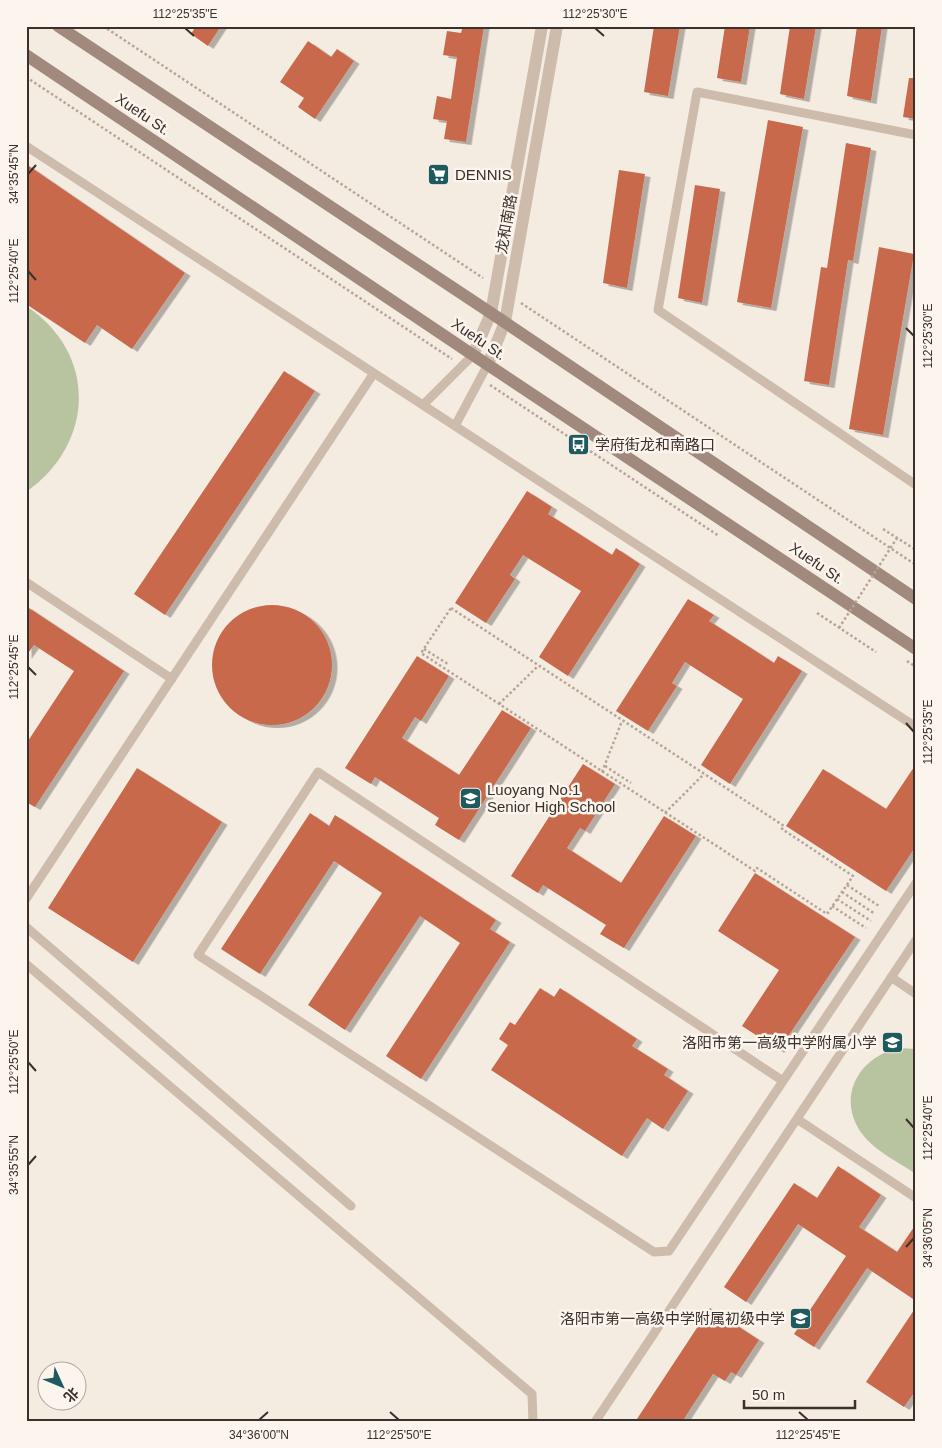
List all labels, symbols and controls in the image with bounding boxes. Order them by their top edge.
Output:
text: 112°25'35"E [152,7,218,21]
text: 112°25'30"E [562,7,628,21]
street label: Xuefu St. [113,90,173,138]
text: 34°35'45"N [7,144,21,204]
supermarket icon: DENNIS [427,162,451,186]
place label: DENNIS [455,166,512,183]
street label: 龙和南路 [492,193,520,255]
text: 112°25'40"E [7,238,21,304]
text: 112°25'30"E [921,303,935,369]
street label: Xuefu St. [449,315,509,363]
bus stop icon: 学府街龙和南路口 [567,432,591,456]
place label: 学府街龙和南路口 [595,436,715,453]
street label: Xuefu St. [787,539,847,587]
text: 112°25'45"E [7,634,21,700]
text: 112°25'35"E [921,699,935,765]
place label: Luoyang No.1 Senior High School [487,781,615,815]
school or university icon: Luoyang No.1 Senior High School [459,786,483,810]
text: 112°25'50"E [7,1029,21,1095]
school or university icon: 洛阳市第一高级中学附属小学 [881,1030,905,1054]
place label: 洛阳市第一高级中学附属小学 [682,1034,877,1051]
text: 112°25'40"E [921,1095,935,1161]
text: 34°35'55"N [7,1135,21,1195]
text: 34°36'05"N [921,1208,935,1268]
school or university icon: 洛阳市第一高级中学附属初级中学 [789,1306,813,1330]
place label: 洛阳市第一高级中学附属初级中学 [560,1310,785,1327]
north arrow [38,1360,88,1410]
scale bar [744,1378,856,1410]
text: 北 [61,1384,82,1406]
text: 50 m [752,1386,785,1403]
text: 34°36'00"N [229,1428,289,1442]
text: 112°25'50"E [366,1428,432,1442]
text: 112°25'45"E [775,1428,841,1442]

